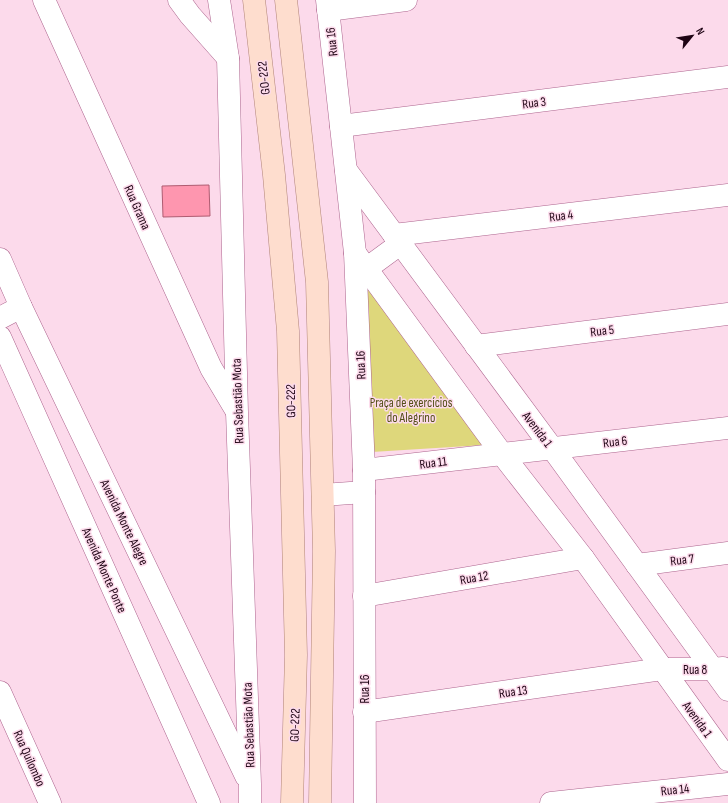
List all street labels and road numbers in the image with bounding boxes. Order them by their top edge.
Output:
street label: Rua 16 [323,26,341,57]
street label: GO-222 [254,60,274,96]
street label: Rua 3 [521,94,547,112]
street label: Rua Grama [120,183,154,232]
street label: Rua 4 [548,207,575,225]
street label: Rua 5 [589,322,615,340]
street label: Rua 16 [352,350,369,380]
street label: Rua Sebastião Mota [229,358,247,444]
street label: GO-222 [283,384,299,418]
street label: Avenida 1 [518,408,556,451]
street label: Rua 6 [602,433,628,451]
street label: Rua 11 [418,453,448,473]
street label: Avenida Monte Alegre [96,476,152,568]
street label: Avenida Monte Ponte [78,524,130,615]
street label: Rua 7 [669,551,696,569]
street label: Rua 12 [459,568,490,588]
street label: Rua 8 [683,662,707,678]
street label: Rua 16 [357,674,373,703]
street label: Rua Sebastião Mota [240,682,258,768]
street label: Rua 13 [498,682,528,702]
street label: Avenida 1 [678,698,716,741]
street label: GO-222 [286,708,304,742]
street label: Rua Quilombo [10,728,49,789]
street label: Rua 14 [660,780,691,799]

